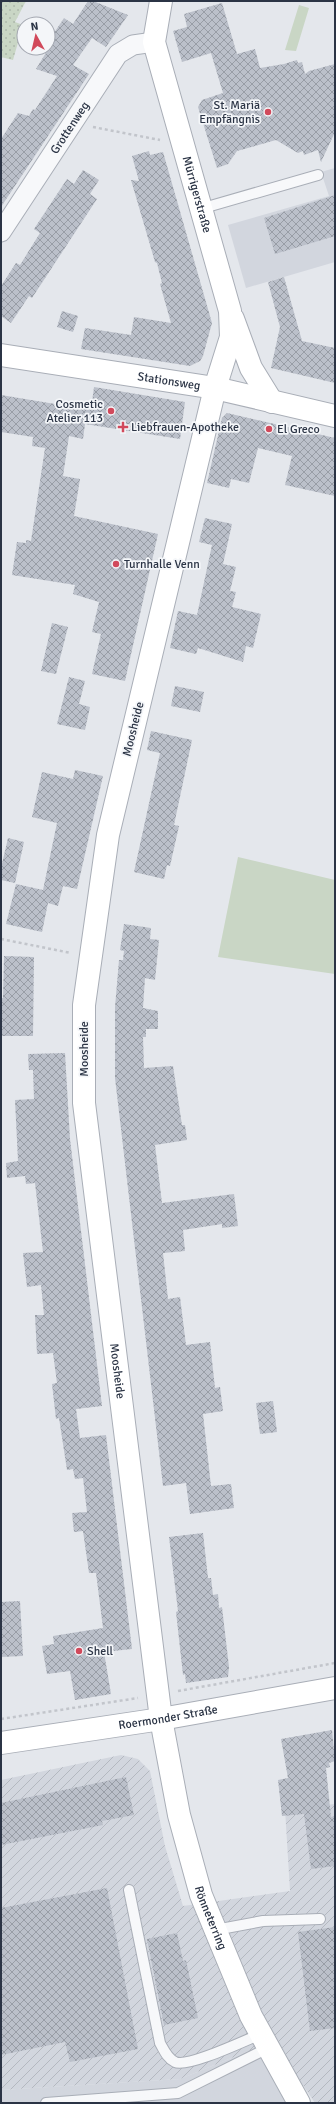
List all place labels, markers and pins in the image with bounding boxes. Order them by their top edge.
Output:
place label: St. Mariä Empfängnis [199,98,260,127]
marker: St. Mariä Empfängnis [263,107,273,117]
place label: Cosmetic Atelier 113 [47,397,103,426]
marker: Cosmetic Atelier 113 [106,406,116,416]
place label: Liebfrauen-Apotheke [131,420,239,435]
marker: Liebfrauen-Apotheke [118,422,128,432]
place label: El Greco [277,422,320,437]
marker: El Greco [264,424,274,434]
place label: Turnhalle Venn [124,557,200,572]
marker: Turnhalle Venn [111,559,121,569]
place label: Shell [87,1644,114,1659]
marker: Shell [74,1646,84,1656]

